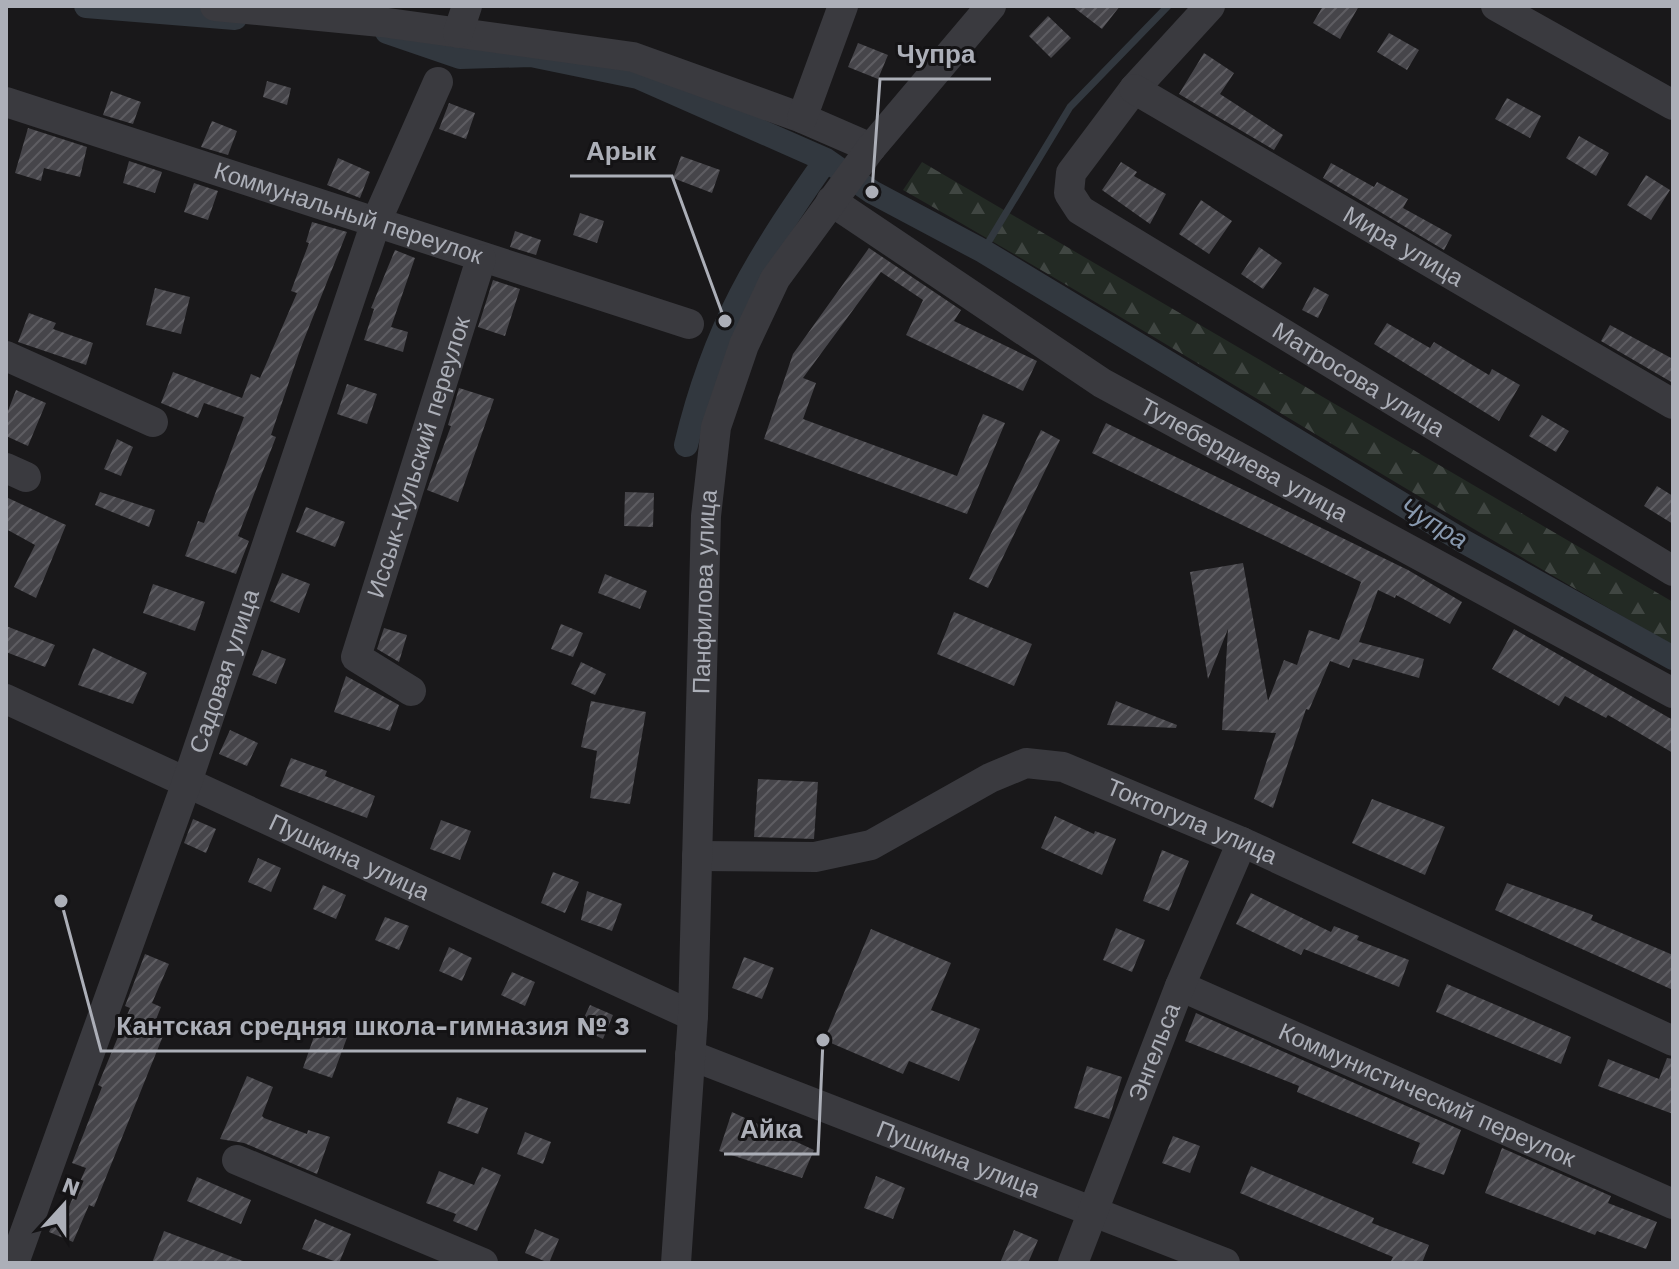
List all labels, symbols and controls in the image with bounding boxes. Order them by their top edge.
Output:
callout: Чупра [880,29,991,79]
text: Чупра [897,39,976,69]
callout: Арык [570,126,672,176]
text: Арык [586,136,657,166]
street label: Коммунальный переулок [211,157,486,270]
street label: Мира улица [1338,200,1469,293]
street label: Иссык-Кульский переулок [361,313,476,601]
street label: Матросова улица [1267,317,1450,443]
street label: Тулебердиева улица [1135,392,1353,528]
street label: Панфилова улица [687,487,723,694]
water label: Чупра [1395,491,1473,555]
street label: Садовая улица [184,585,265,757]
street label: Токтогула улица [1102,773,1282,871]
street label: Пушкина улица [265,808,434,907]
street label: Энгельса [1123,998,1186,1105]
callout: Кантская средняя школа-гимназия № 3 [101,1001,646,1051]
text: Кантская средняя школа-гимназия № 3 [116,1011,630,1041]
street label: Коммунистический переулок [1274,1017,1580,1173]
callout: Айка [724,1104,818,1154]
text: Айка [740,1114,803,1144]
street label: Пушкина улица [873,1115,1045,1204]
north arrow [24,1165,104,1245]
text: N [59,1172,83,1201]

